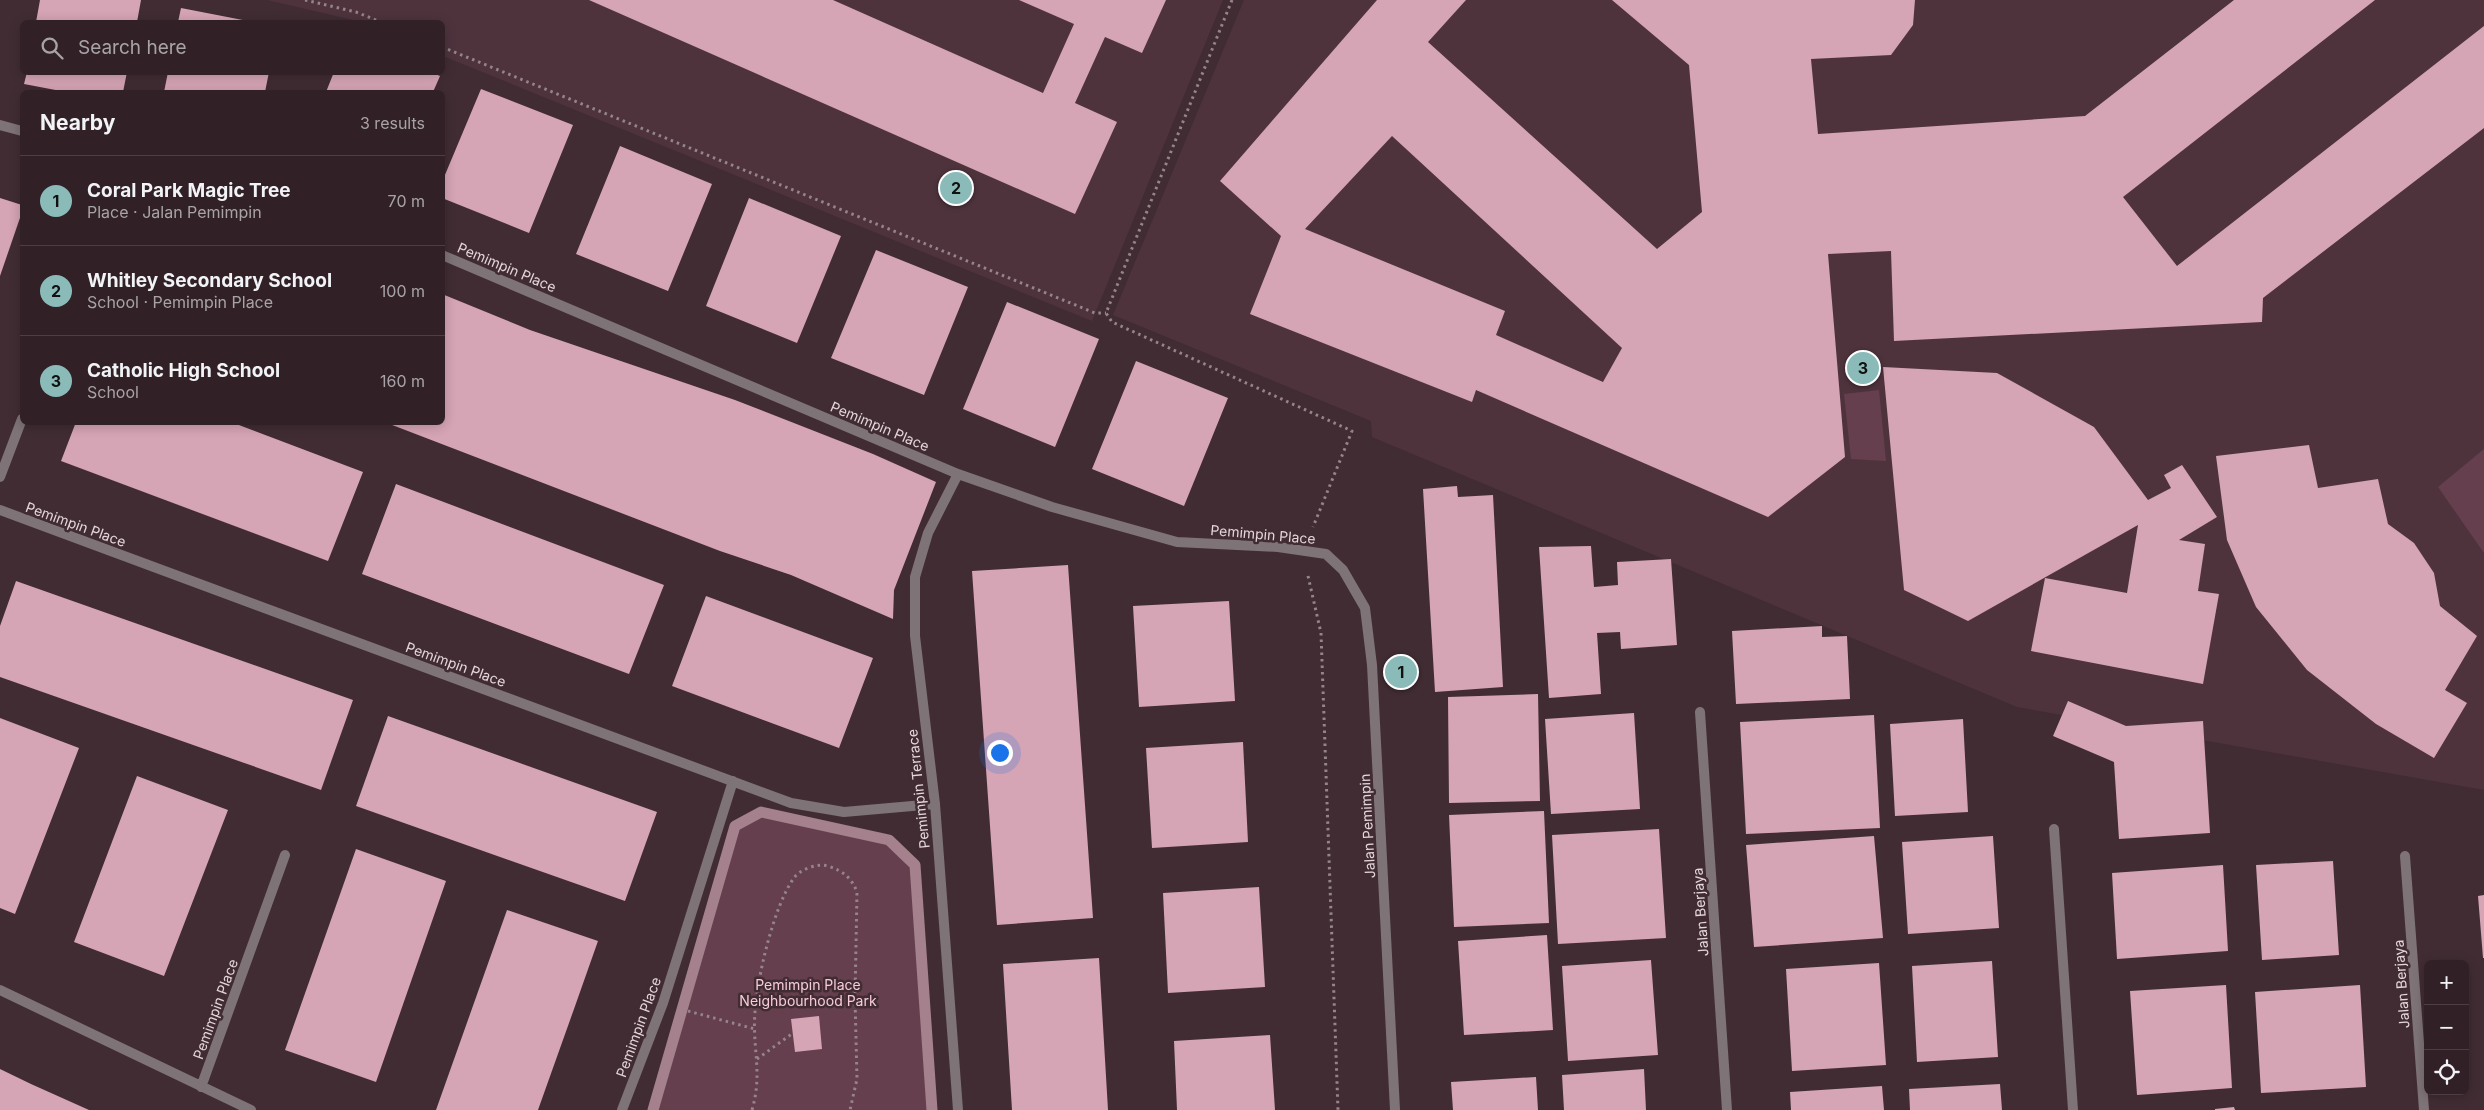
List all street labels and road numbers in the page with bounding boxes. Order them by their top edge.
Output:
street label: Pemimpin Place [455,239,559,295]
street label: Pemimpin Place [828,398,932,454]
street label: Pemimpin Place [24,498,128,550]
street label: Pemimpin Place [1210,521,1316,547]
street label: Pemimpin Place [404,638,508,690]
street label: Pemimpin Terrace [903,728,933,850]
street label: Jalan Pemimpin [1356,773,1378,879]
street label: Jalan Berjaya [1688,867,1712,957]
street label: Jalan Berjaya [2389,939,2413,1029]
street label: Pemimpin Place [189,957,241,1061]
street label: Pemimpin Place [612,975,664,1079]

